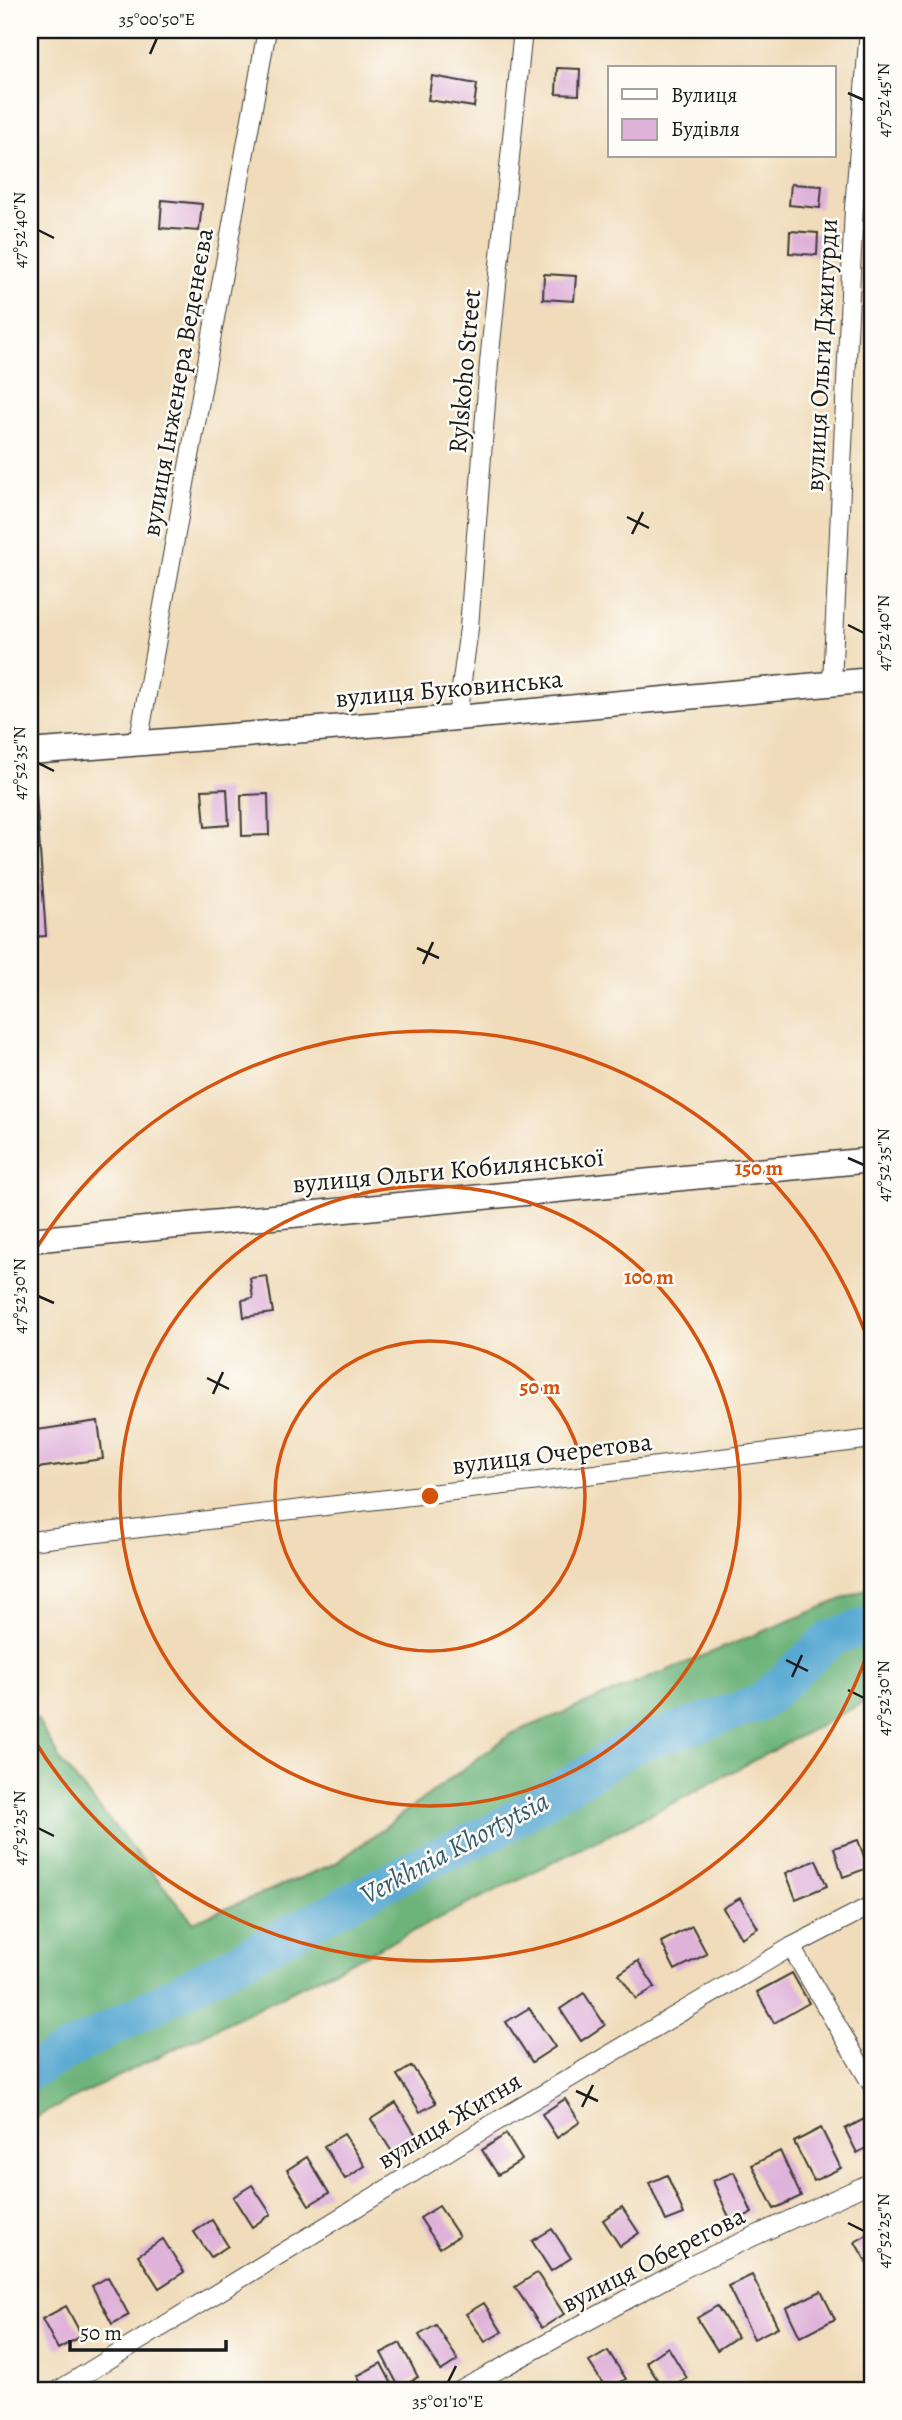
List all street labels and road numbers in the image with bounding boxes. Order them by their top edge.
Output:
street label: вулиця Ольги Джигурди [797,217,846,493]
street label: вулиця Інженера Веденеєва [133,225,222,539]
street label: Rylskoho Street [440,287,489,455]
street label: вулиця Буковинська [334,661,564,716]
street label: вулиця Ольги Кобилянської [291,1139,605,1202]
street label: вулиця Очеретова [450,1424,654,1483]
street label: вулиця Житня [371,2064,528,2177]
street label: вулиця Оберегова [555,2198,751,2321]

